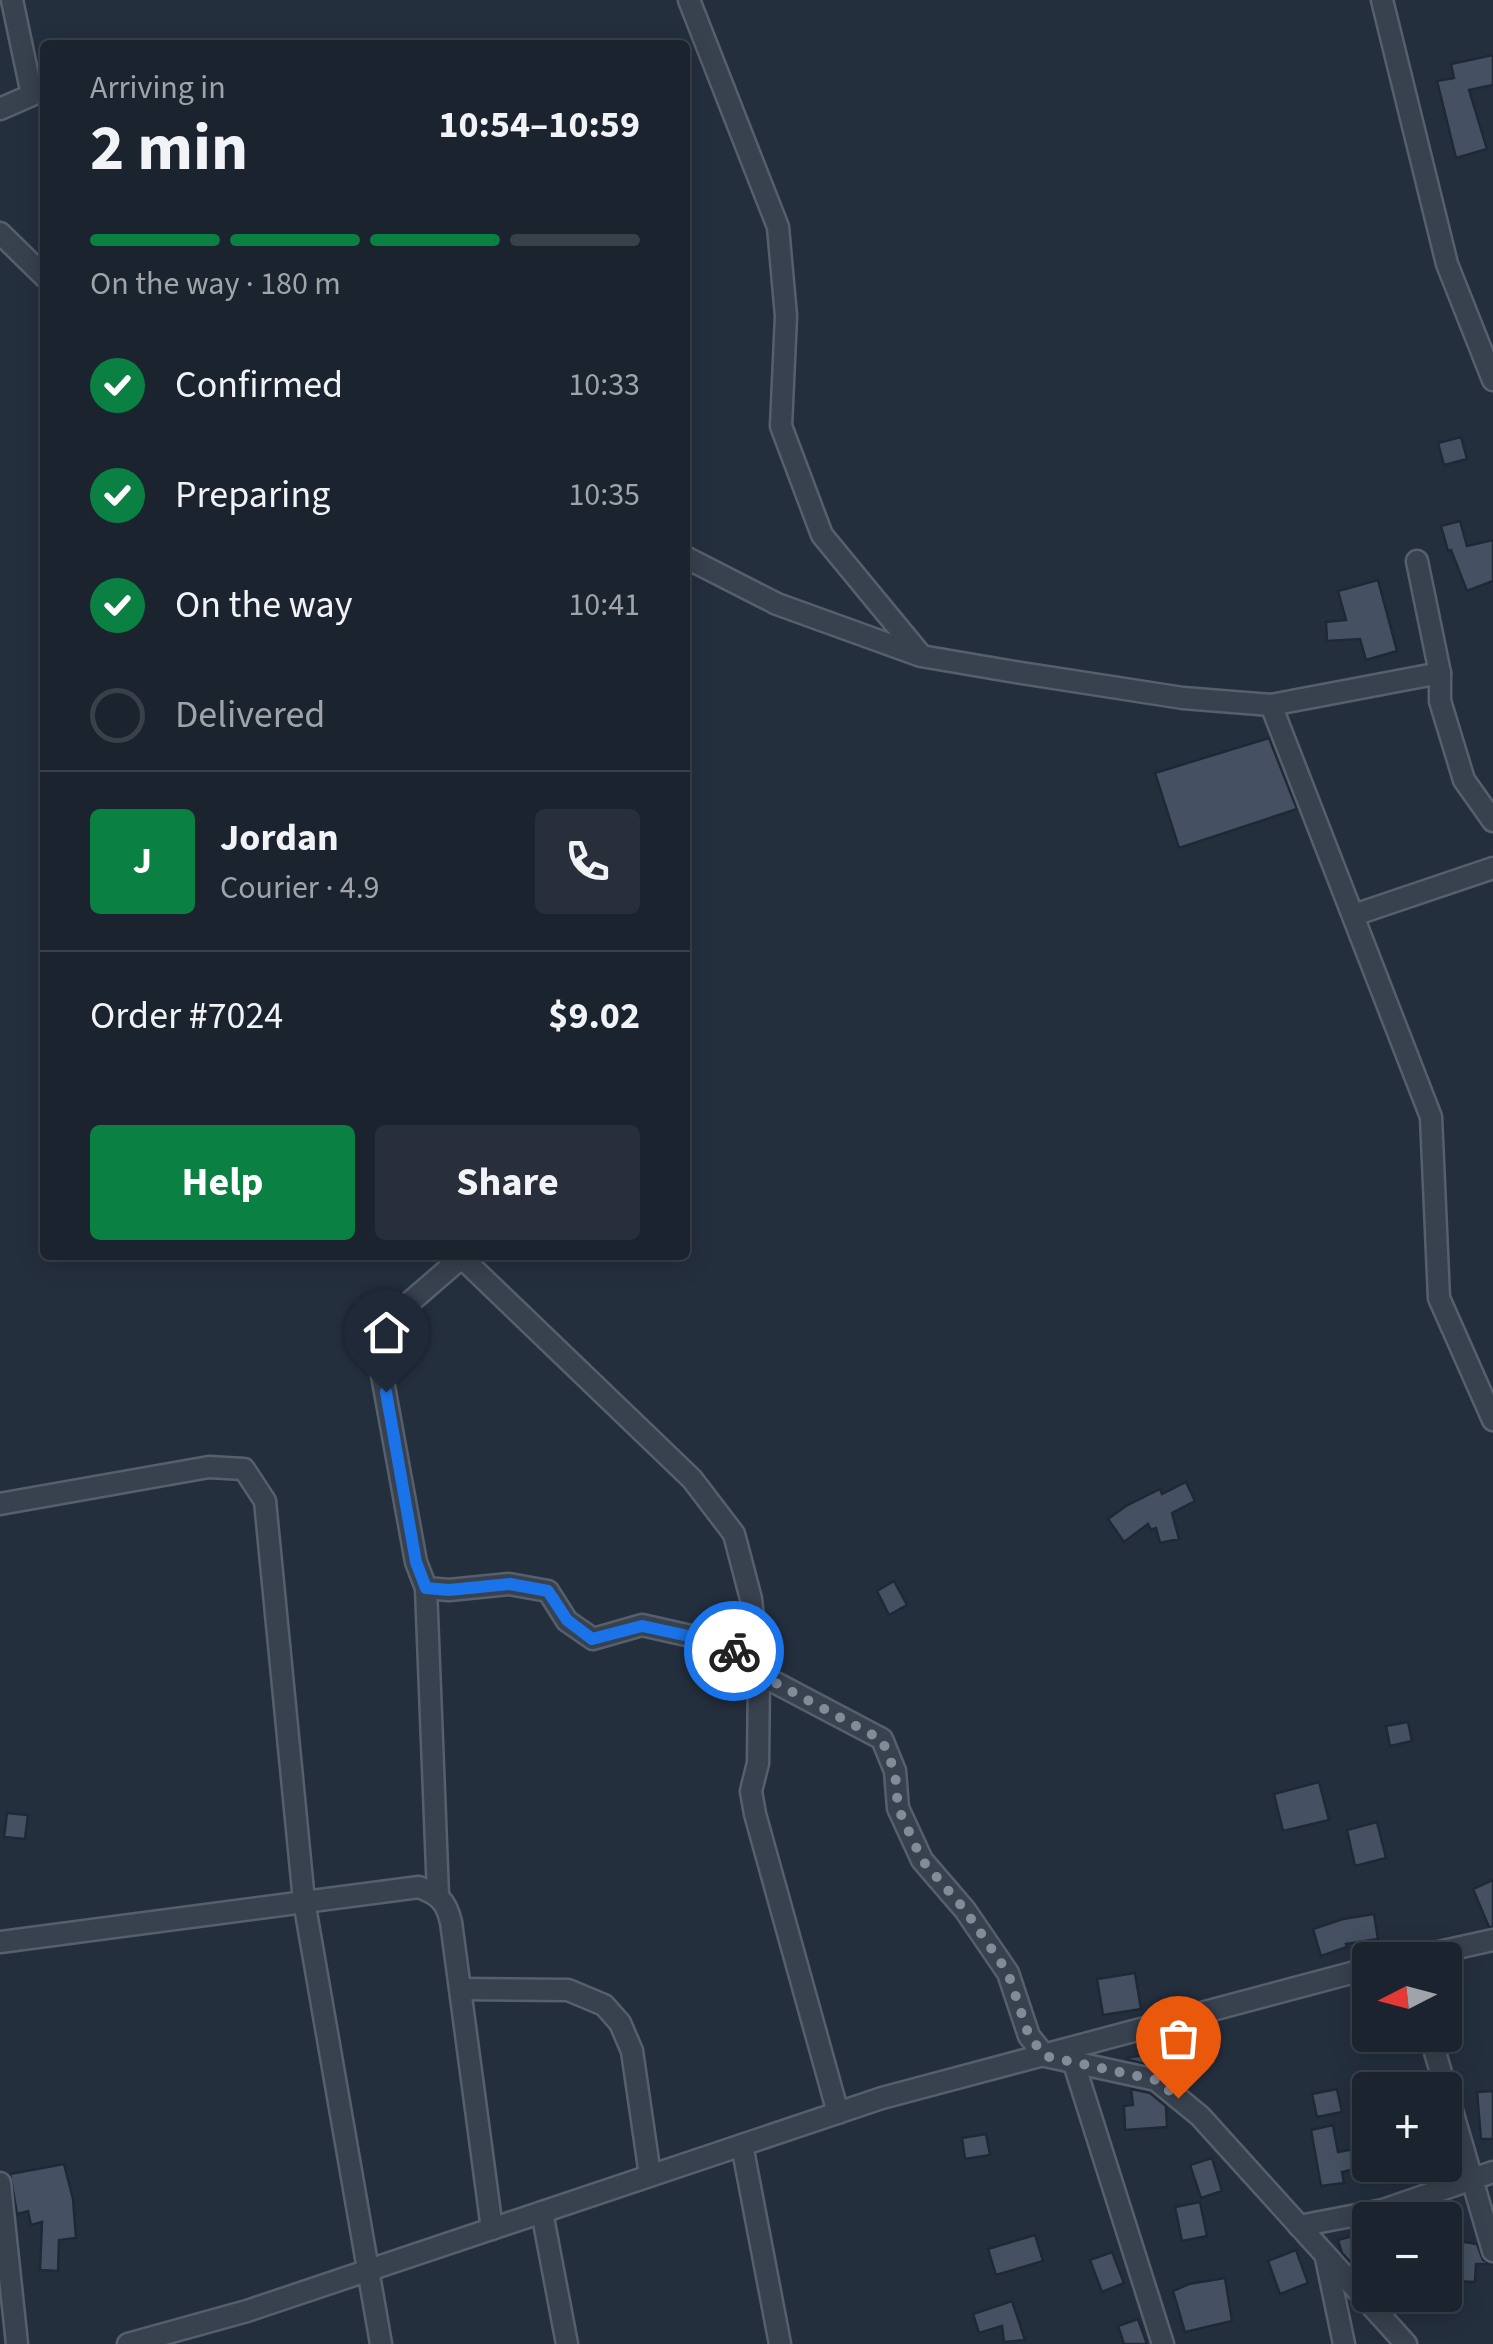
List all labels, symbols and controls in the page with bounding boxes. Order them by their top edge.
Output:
text: Arriving in [90,65,226,111]
text: 10:54–10:59 [438,98,640,152]
text: 2 min [90,102,248,195]
text: On the way · 180 m [90,261,341,307]
icon: check [90,358,145,413]
text: Confirmed [175,358,343,412]
text: 10:33 [568,362,640,408]
icon: check [90,468,145,523]
text: Preparing [175,468,330,522]
text: 10:35 [568,472,640,518]
icon: check [90,578,145,633]
text: On the way [175,578,352,632]
text: 10:41 [568,582,640,628]
text: Delivered [175,688,325,742]
button: phone [535,809,640,914]
text: Jordan [220,811,339,865]
text: J [133,834,152,888]
text: Courier · 4.9 [220,865,380,911]
text: Order #7024 [90,989,283,1043]
text: $9.02 [548,989,640,1043]
button: Help [90,1125,355,1240]
button: Share [375,1125,640,1240]
pin [344,1290,429,1393]
icon: home [359,1305,414,1360]
courier [684,1601,784,1701]
icon: bike [707,1624,762,1679]
north arrow [1352,1942,1462,2052]
map controls [1352,1942,1462,2312]
pin [1136,1996,1221,2099]
icon: bag [1151,2011,1206,2066]
button: + [1352,2072,1462,2182]
button: − [1352,2202,1462,2312]

